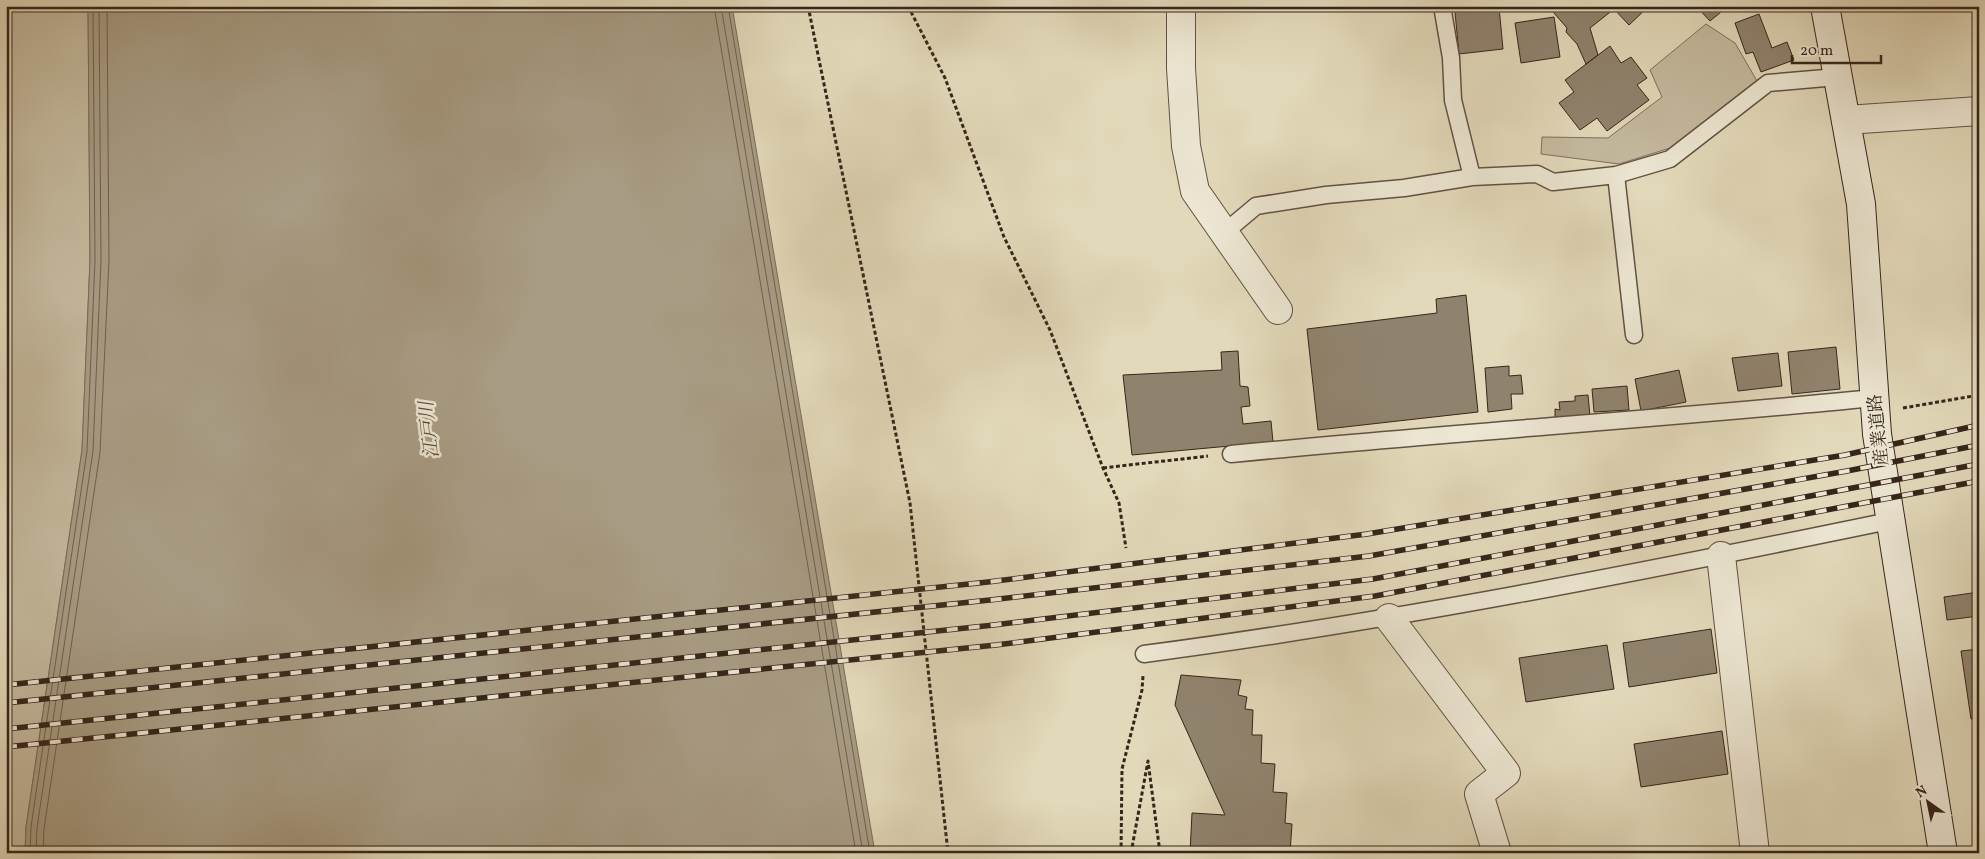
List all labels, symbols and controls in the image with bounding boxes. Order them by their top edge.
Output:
scale bar [1792,32,1881,64]
text: 20 m [1800,41,1833,62]
street label: 産業道路 [1863,393,1896,467]
water label: 江戸川 [414,398,446,460]
north arrow [1902,776,1952,826]
text: N [1912,782,1931,803]

